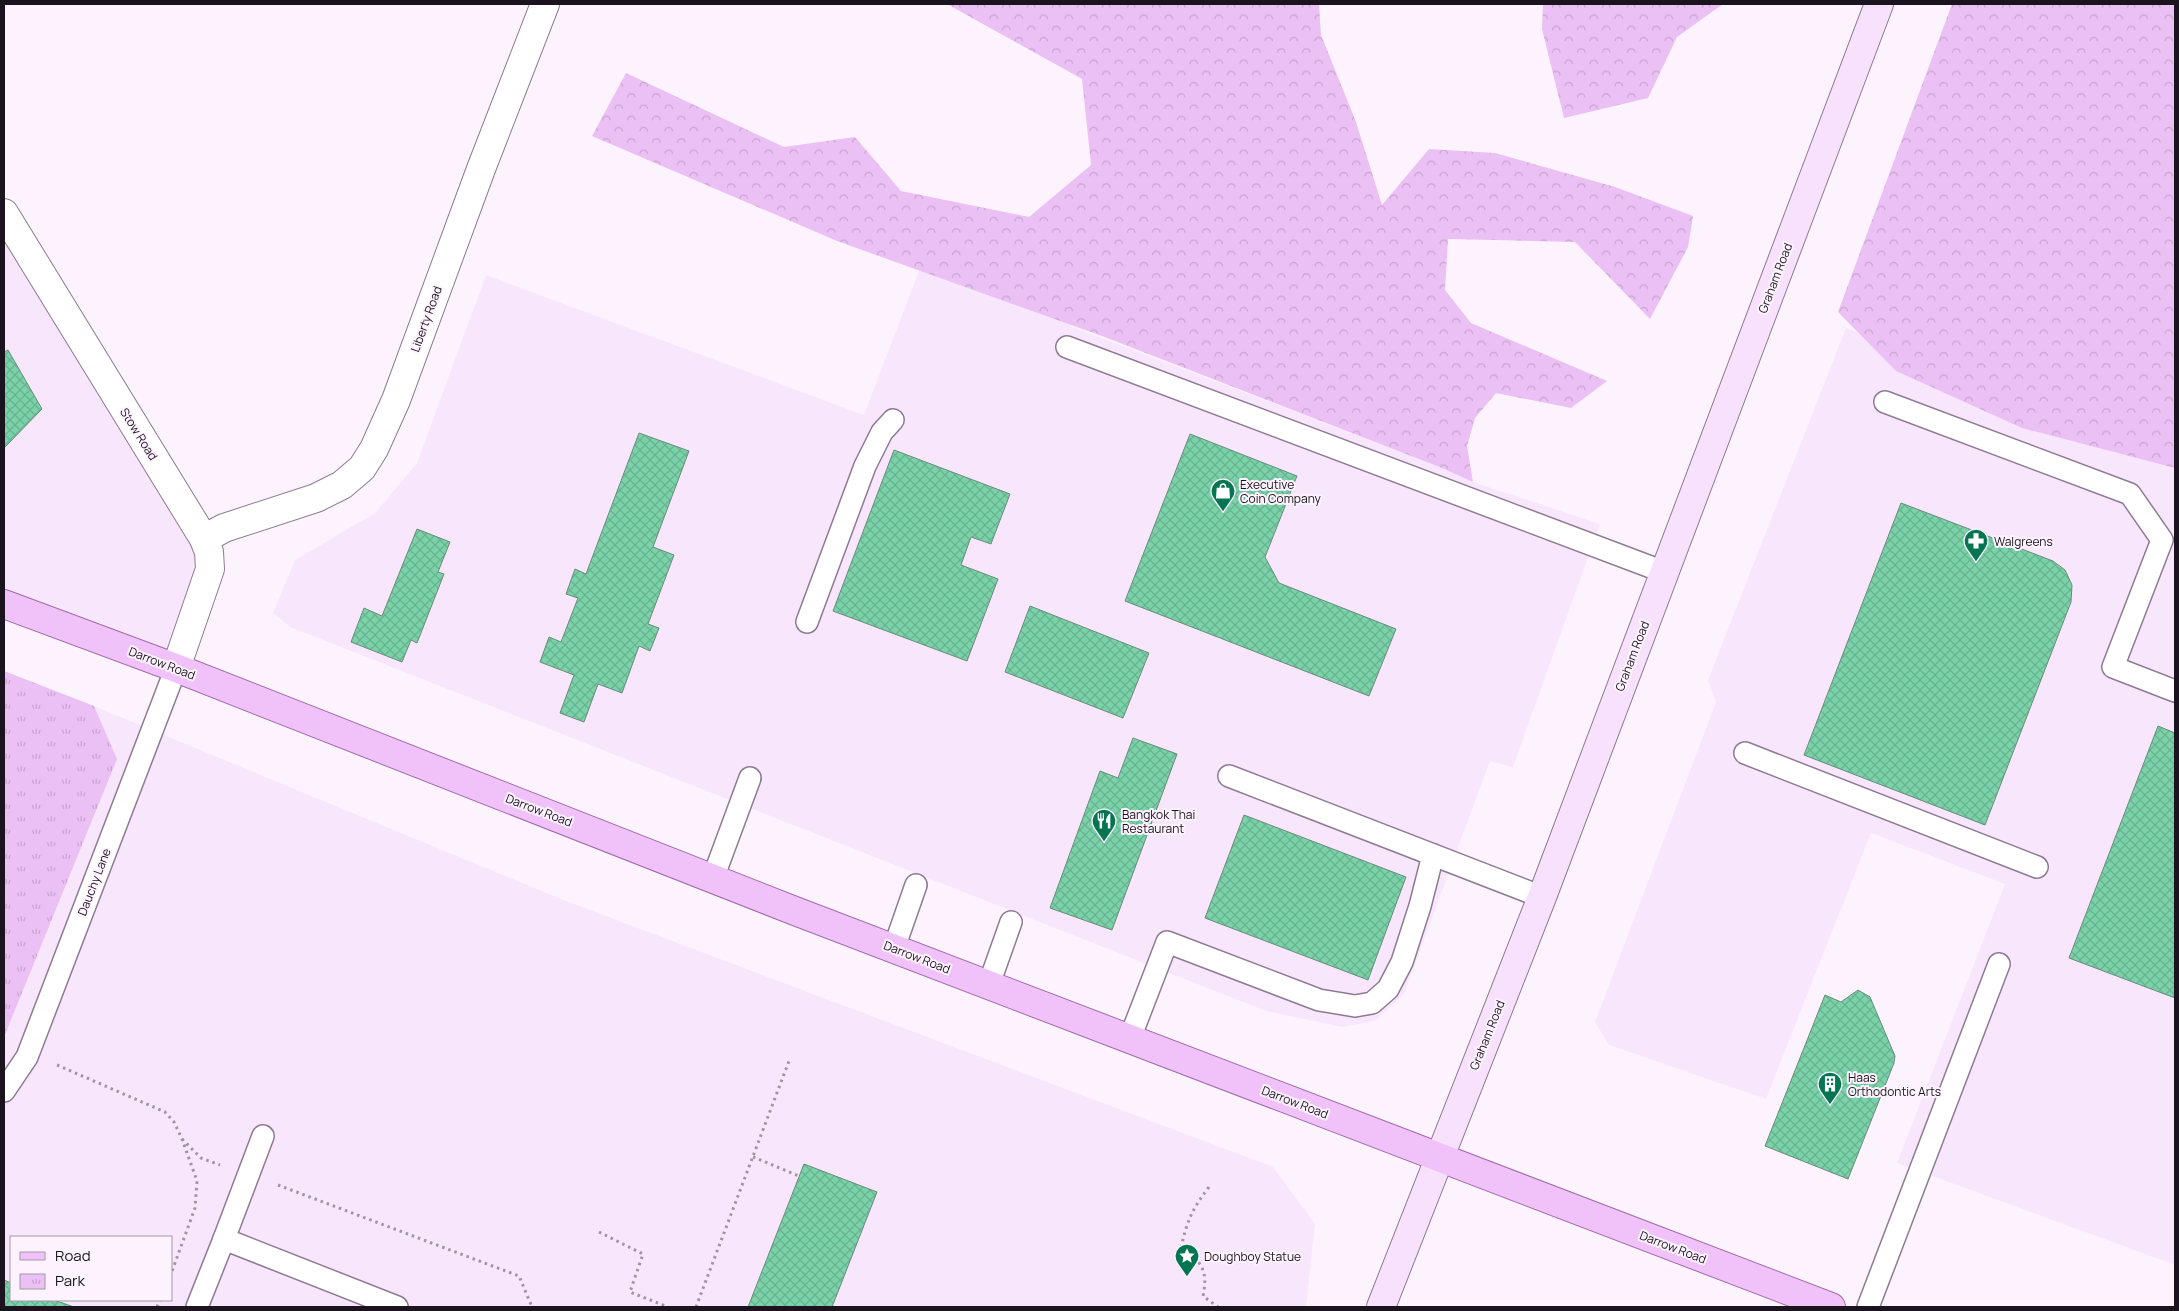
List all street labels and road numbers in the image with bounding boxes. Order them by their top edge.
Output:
street label: Graham Road [1754,240,1796,316]
street label: Liberty Road [406,284,446,354]
street label: Stow Road [116,405,162,463]
street label: Graham Road [1611,618,1653,694]
street label: Darrow Road [126,642,198,684]
street label: Darrow Road [503,789,575,831]
street label: Dauchy Lane [73,846,115,918]
street label: Darrow Road [881,936,953,978]
street label: Graham Road [1465,997,1509,1073]
street label: Darrow Road [1259,1081,1331,1123]
street label: Darrow Road [1637,1226,1709,1268]

